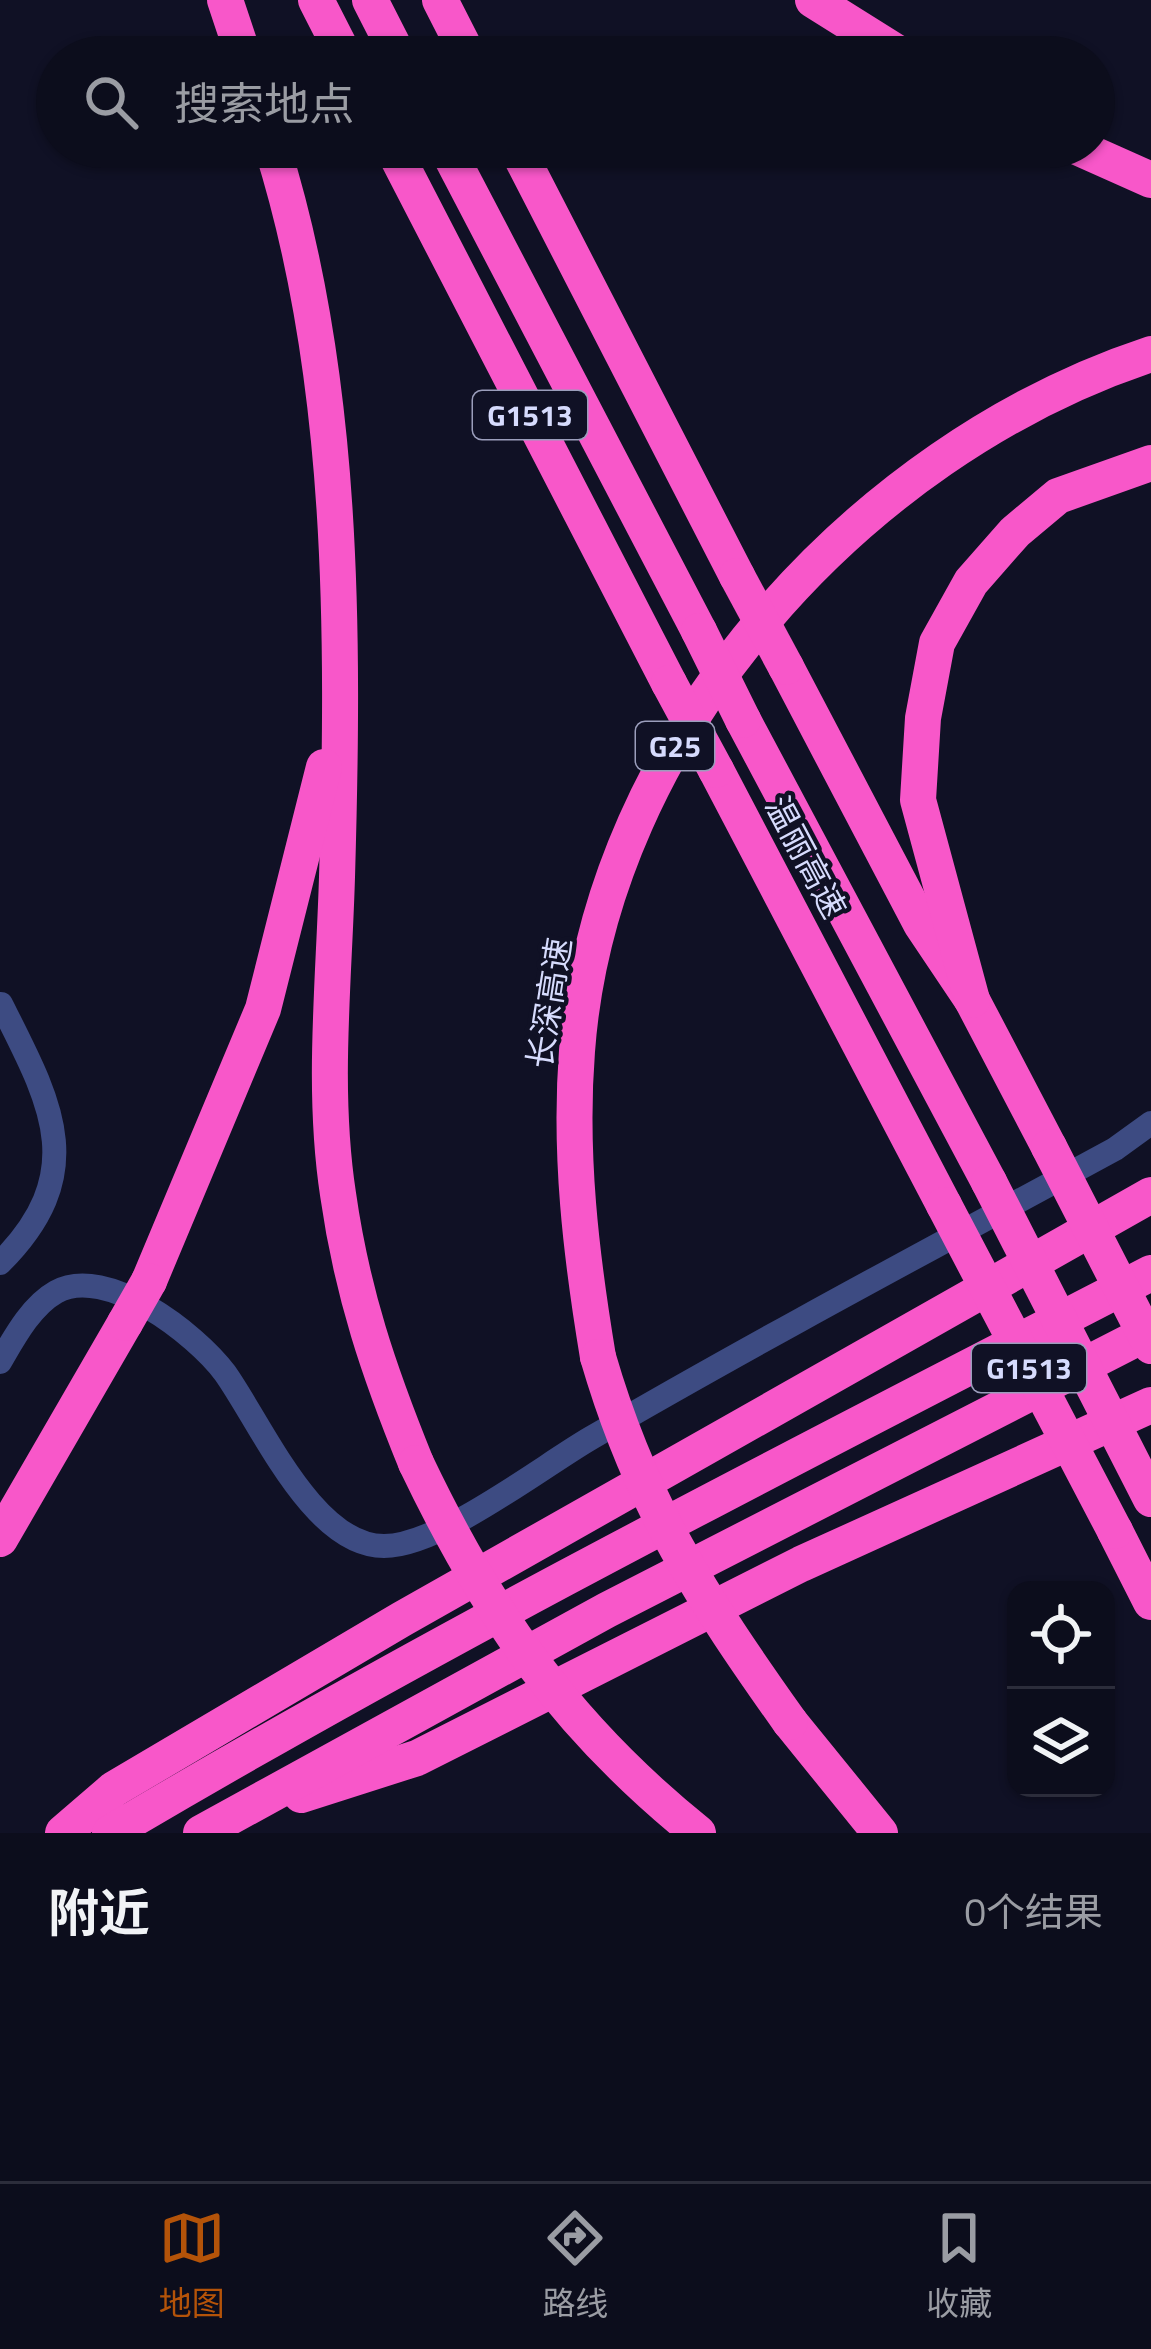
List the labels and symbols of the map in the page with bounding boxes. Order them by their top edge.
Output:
road number: G1513 [473,391,587,439]
road number: G25 [636,722,714,770]
street label: 温丽高速 [753,787,859,927]
street label: 长深高速 [514,934,584,1072]
road number: G1513 [972,1344,1086,1392]

